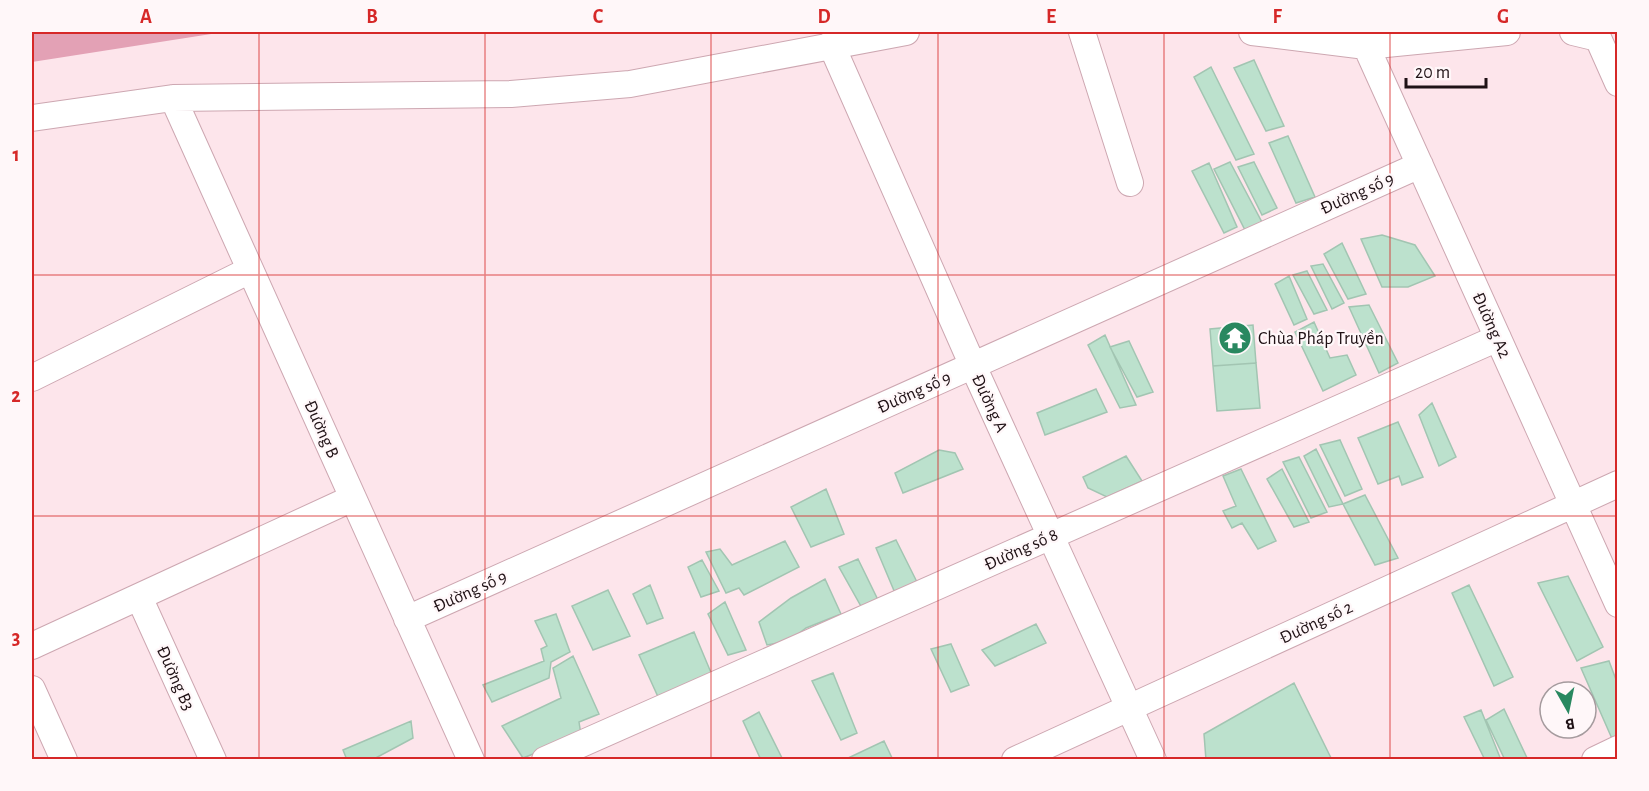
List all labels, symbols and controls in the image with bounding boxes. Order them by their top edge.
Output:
text: A [140,7,152,27]
text: B [366,7,378,27]
text: C [593,7,604,27]
text: D [817,7,831,27]
text: E [1046,7,1056,27]
text: F [1272,7,1282,27]
text: G [1497,7,1509,27]
scale bar [1406,51,1486,89]
text: 20 m [1415,64,1450,82]
text: 1 [12,145,20,165]
street label: Đường số 9 [1317,169,1397,218]
street label: Đường A2 [1469,290,1514,361]
temple icon: Chùa Pháp Truyền [1217,320,1253,356]
place label: Chùa Pháp Truyền [1258,329,1384,348]
street label: Đường số 9 [874,368,954,417]
street label: Đường A [968,372,1011,436]
text: 2 [11,386,21,406]
street label: Đường B [300,398,342,461]
street label: Đường số 8 [981,525,1061,574]
street label: Đường số 9 [430,567,510,616]
street label: Đường số 2 [1277,597,1356,648]
text: 3 [12,628,20,648]
street label: Đường B3 [153,643,197,713]
north arrow [1538,680,1598,740]
text: B [1564,715,1576,732]

